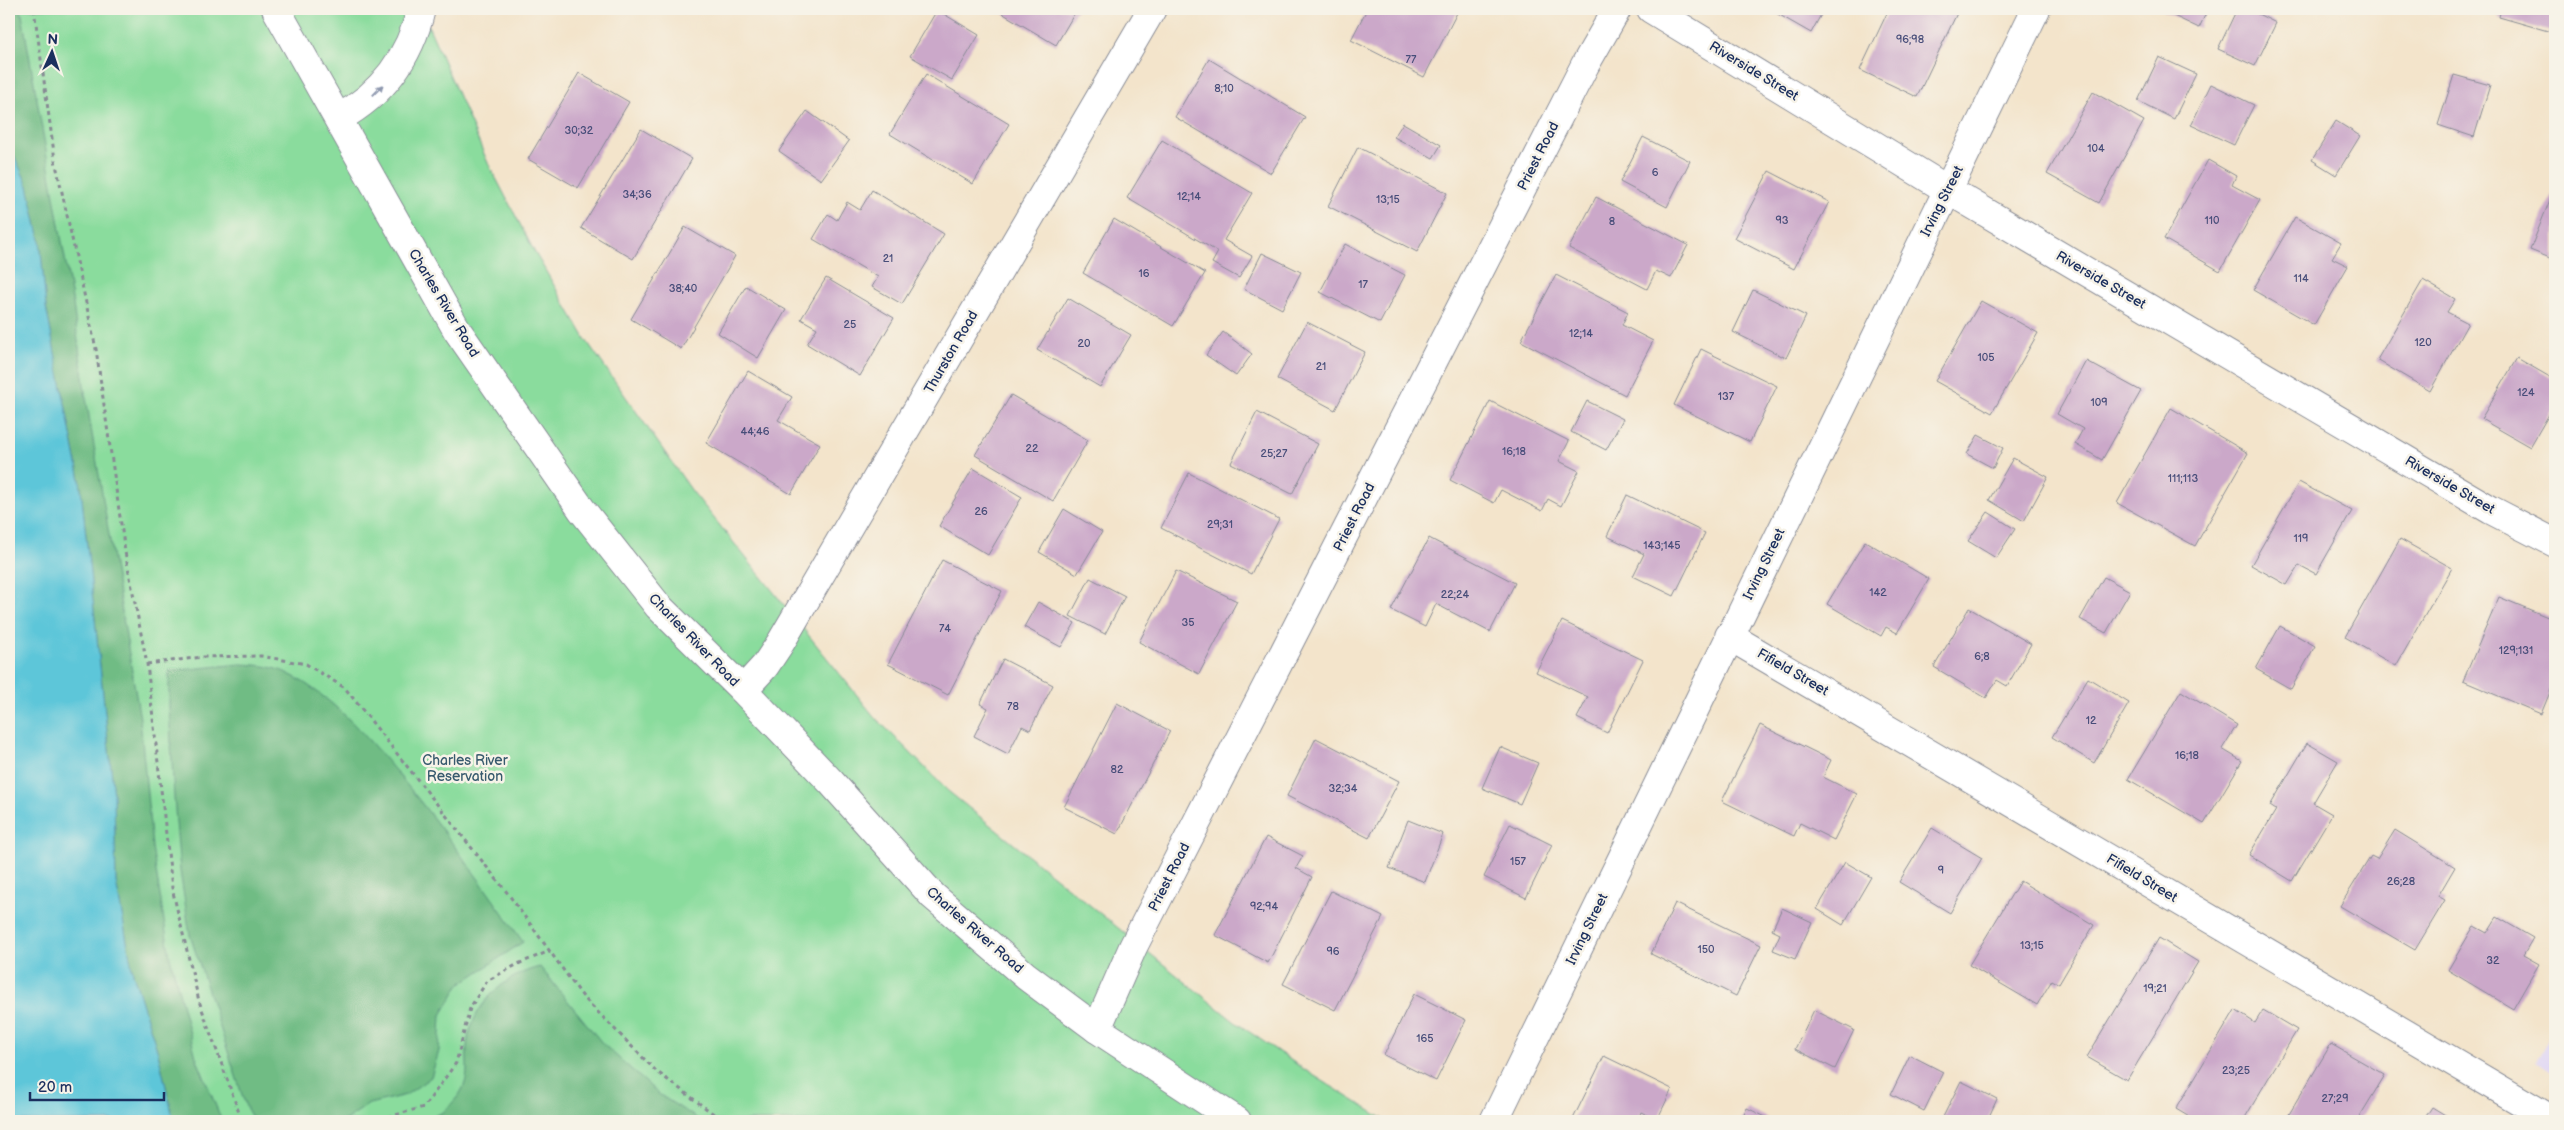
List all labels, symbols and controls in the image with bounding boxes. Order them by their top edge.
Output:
north arrow [28,28,78,78]
text: N [47,31,58,48]
house number: 96;98 [1896,33,1924,46]
street label: Riverside Street [1706,38,1802,105]
house number: 77 [1406,53,1417,66]
house number: 8;10 [1214,82,1234,95]
one-way arrow [372,84,384,96]
street label: Priest Road [1514,119,1562,193]
house number: 30;32 [565,124,594,137]
house number: 104 [2087,142,2105,155]
street label: Irving Street [1917,162,1967,239]
house number: 6 [1652,166,1659,179]
house number: 34;36 [622,188,652,201]
house number: 12;14 [1177,190,1201,203]
house number: 13;15 [1376,193,1400,206]
house number: 93 [1775,214,1789,227]
house number: 110 [2205,214,2220,227]
house number: 8 [1609,215,1615,228]
street label: Charles River Road [405,246,483,360]
street label: Riverside Street [2053,247,2150,313]
house number: 21 [883,252,893,265]
house number: 16 [1139,267,1150,280]
house number: 114 [2293,272,2309,285]
house number: 17 [1358,278,1368,291]
house number: 38;40 [669,282,698,295]
street label: Thurston Road [920,308,982,396]
house number: 25 [844,318,856,331]
house number: 12;14 [1569,327,1593,340]
house number: 120 [2414,336,2432,349]
house number: 20 [1078,337,1091,350]
house number: 105 [1977,351,1995,364]
house number: 21 [1316,360,1326,373]
house number: 124 [2517,386,2535,399]
house number: 137 [1718,390,1735,403]
house number: 109 [2090,396,2108,409]
house number: 44;46 [740,425,770,438]
house number: 22 [1026,442,1039,455]
house number: 16;18 [1502,445,1526,458]
house number: 25;27 [1261,447,1288,460]
street label: Riverside Street [2402,452,2499,518]
house number: 111;113 [2168,472,2198,485]
street label: Priest Road [1330,480,1378,554]
house number: 26 [974,505,988,518]
house number: 29;31 [1207,518,1233,531]
street label: Irving Street [1739,525,1789,602]
house number: 119 [2294,532,2308,545]
house number: 143;145 [1643,539,1681,552]
house number: 142 [1869,586,1887,599]
house number: 22;24 [1441,588,1469,601]
street label: Charles River Road [645,590,743,690]
house number: 35 [1181,616,1195,629]
house number: 74 [939,622,951,635]
house number: 129;131 [2499,644,2533,657]
street label: Fifield Street [1754,645,1832,700]
house number: 6;8 [1974,650,1990,663]
house number: 78 [1007,700,1019,713]
house number: 12 [2086,714,2097,727]
house number: 16;18 [2175,749,2199,762]
park label: Charles River Reservation [422,752,509,785]
house number: 82 [1111,763,1124,776]
house number: 32;34 [1329,782,1358,795]
street label: Priest Road [1145,840,1193,914]
street label: Fifield Street [2103,850,2181,906]
house number: 157 [1510,855,1527,868]
house number: 9 [1938,864,1944,877]
house number: 26;28 [2387,875,2415,888]
street label: Charles River Road [923,883,1027,977]
street label: Irving Street [1562,890,1612,967]
house number: 92;94 [1250,900,1278,913]
house number: 13;15 [2020,939,2044,952]
house number: 150 [1697,943,1715,956]
house number: 96 [1326,945,1340,958]
house number: 32 [2486,954,2500,967]
house number: 19;21 [2143,982,2167,995]
house number: 165 [1416,1032,1434,1045]
house number: 23;25 [2222,1064,2250,1077]
scale bar [30,1070,164,1102]
text: 20 m [38,1078,72,1097]
house number: 27;29 [2321,1092,2349,1105]

